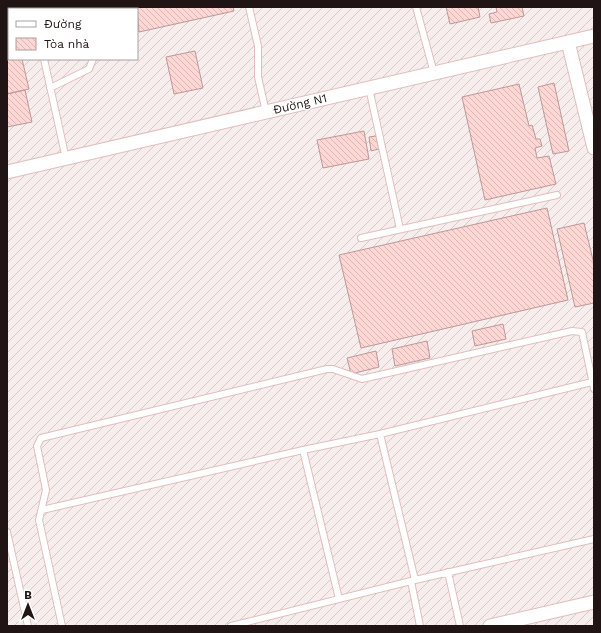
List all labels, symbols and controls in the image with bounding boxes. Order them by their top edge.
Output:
legend [8,8,138,60]
text: Đường [44,17,82,31]
text: Tòa nhà [44,37,90,51]
street label: Đường N1 [272,91,328,117]
north arrow [8,585,48,625]
text: B [24,589,32,602]

